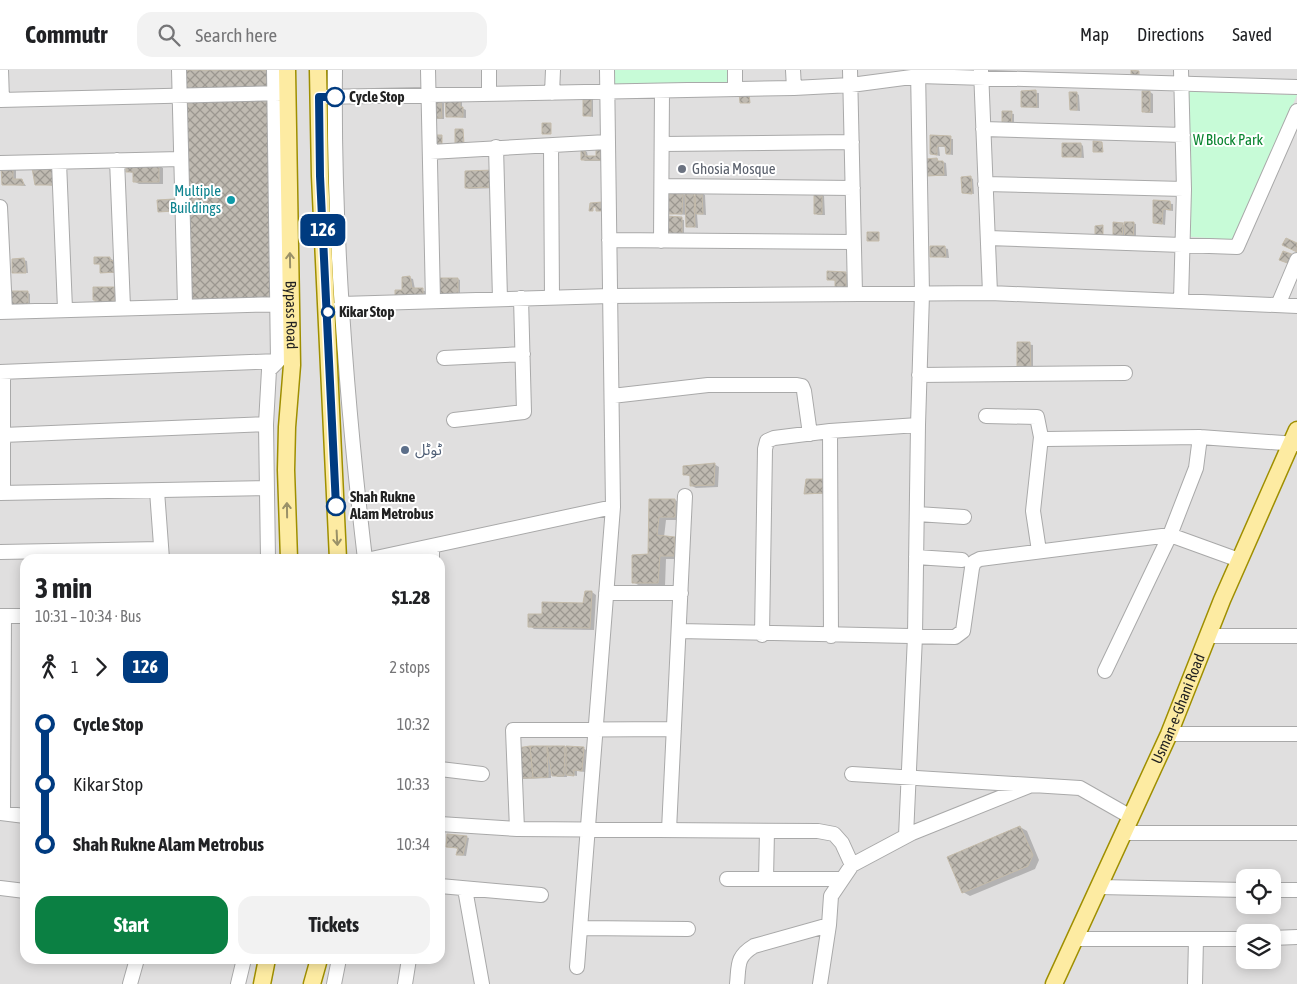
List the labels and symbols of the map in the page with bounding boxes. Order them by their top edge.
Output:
marker: Cycle Stop [325,87,345,107]
place label: Cycle Stop [349,88,405,105]
park label: W Block Park [1193,131,1263,148]
place label: Ghosia Mosque [692,160,776,177]
marker: Ghosia Mosque [676,163,688,175]
place label: Multiple Buildings [170,182,221,216]
marker: Multiple Buildings [225,194,237,206]
line badge: 126 [294,214,352,246]
one-way arrow [285,253,295,269]
street label: Bypass Road [283,280,301,349]
place label: Kikar Stop [339,303,395,320]
marker: Kikar Stop [321,305,335,319]
place label: ٹوٹل [415,441,443,459]
marker: ٹوٹل [399,444,411,456]
place label: Shah Rukne Alam Metrobus [349,488,434,522]
marker: Shah Rukne Alam Metrobus [326,496,346,516]
one-way arrow [282,502,291,518]
one-way arrow [333,530,342,546]
street label: Usman-e-Ghani Road [1148,651,1208,766]

